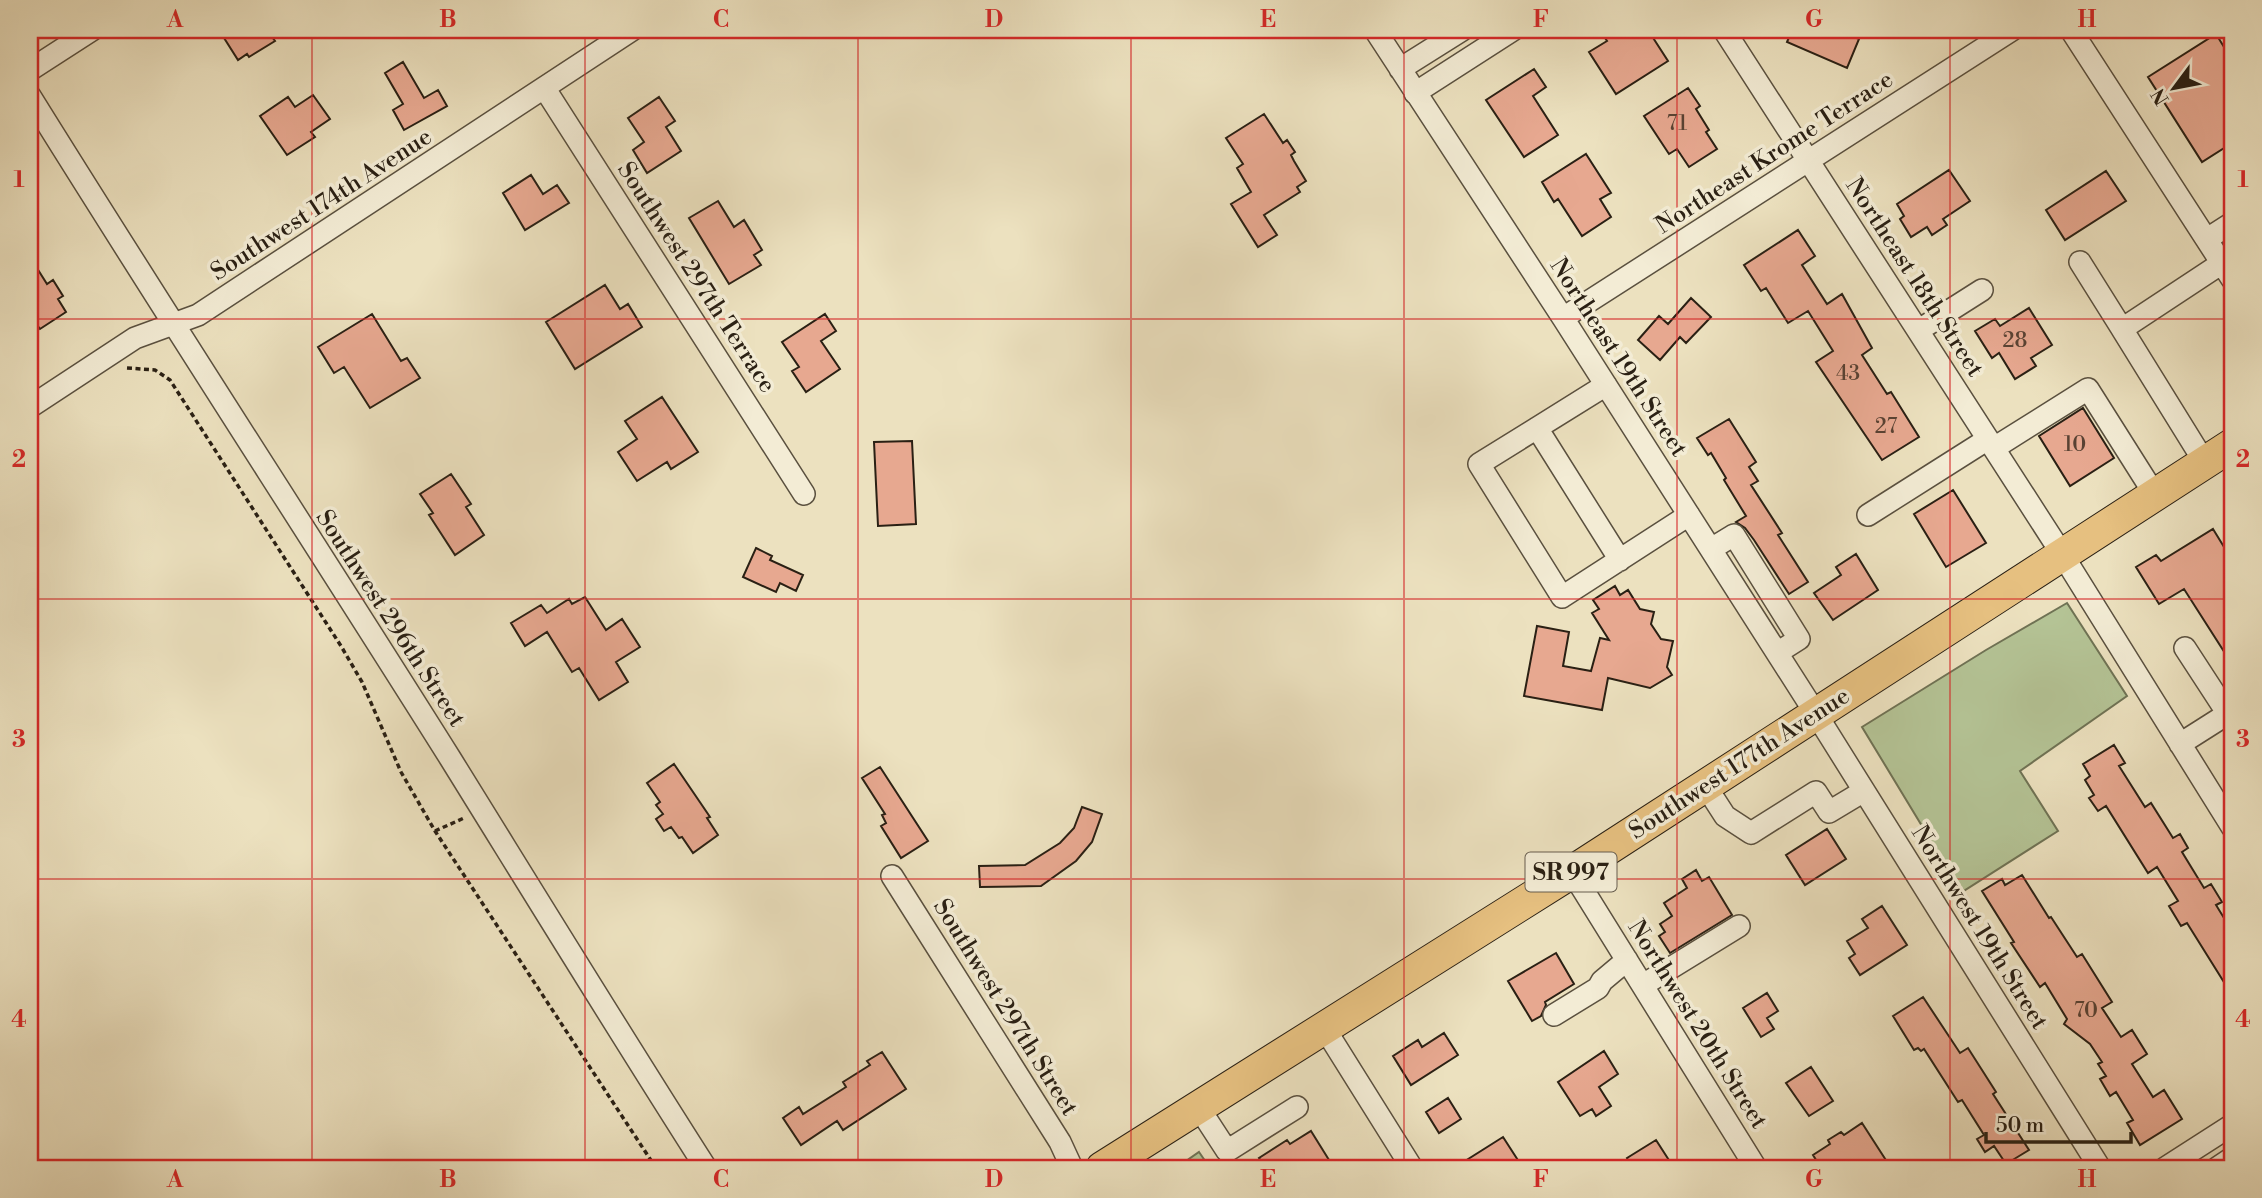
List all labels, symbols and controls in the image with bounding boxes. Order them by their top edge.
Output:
text: A [166,6,184,34]
text: B [439,6,457,34]
text: C [713,6,729,34]
text: D [985,6,1003,34]
text: E [1260,6,1276,34]
text: F [1533,6,1549,34]
text: G [1805,6,1823,34]
text: H [2078,6,2097,34]
north arrow [2140,52,2210,122]
street label: Northeast Krome Terrace [1650,65,1899,241]
text: N [2146,84,2175,109]
house number: 71 [1667,111,1687,137]
street label: Southwest 174th Avenue [205,122,438,288]
street label: Southwest 297th Terrace [610,156,782,399]
text: 1 [13,166,25,194]
text: 1 [2237,166,2249,194]
street label: Northeast 18th Street [1839,172,1990,383]
street label: Northeast 19th Street [1543,253,1694,463]
house number: 28 [2003,328,2027,354]
house number: 43 [1836,361,1860,387]
house number: 27 [1875,414,1898,440]
house number: 10 [2064,432,2086,458]
text: 2 [12,446,26,474]
text: 2 [2236,446,2250,474]
street label: Southwest 296th Street [309,504,472,733]
street label: Southwest 177th Avenue [1624,681,1855,846]
text: 3 [12,726,26,754]
text: 3 [2236,726,2250,754]
street label: Northwest 19th Street [1904,820,2054,1036]
road number: SR 997 [1526,852,1616,892]
street label: Southwest 297th Street [926,894,1084,1122]
street label: Northwest 20th Street [1621,915,1774,1135]
house number: 70 [2074,998,2098,1024]
text: 4 [11,1006,27,1034]
text: 4 [2235,1006,2251,1034]
scale bar [1986,1100,2131,1144]
text: 50 m [1996,1113,2044,1139]
text: A [166,1166,184,1194]
text: B [439,1166,457,1194]
text: C [713,1166,729,1194]
text: D [985,1166,1003,1194]
text: E [1260,1166,1276,1194]
text: F [1533,1166,1549,1194]
text: G [1805,1166,1823,1194]
text: H [2078,1166,2097,1194]

